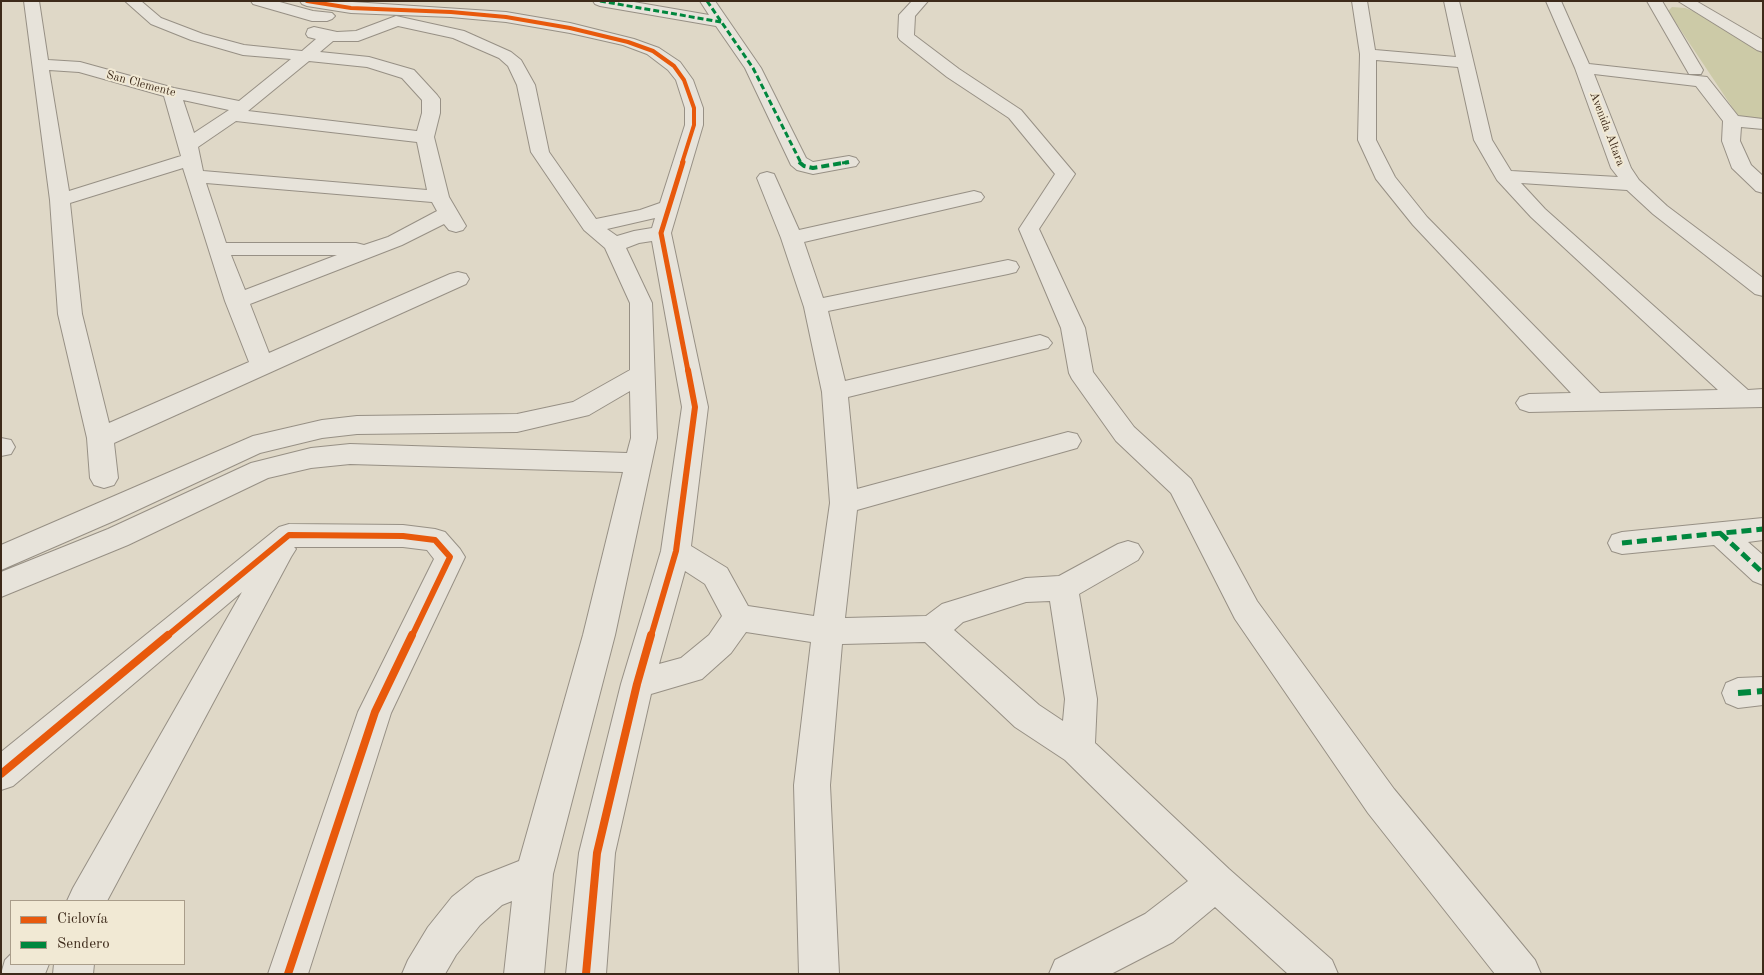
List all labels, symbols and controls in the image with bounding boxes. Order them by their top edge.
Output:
street label: San Clemente [105,68,177,100]
street label: Avenida Altara [1586,90,1628,168]
legend [10,900,185,965]
text: Ciclovía [57,912,108,927]
text: Sendero [57,937,110,952]

